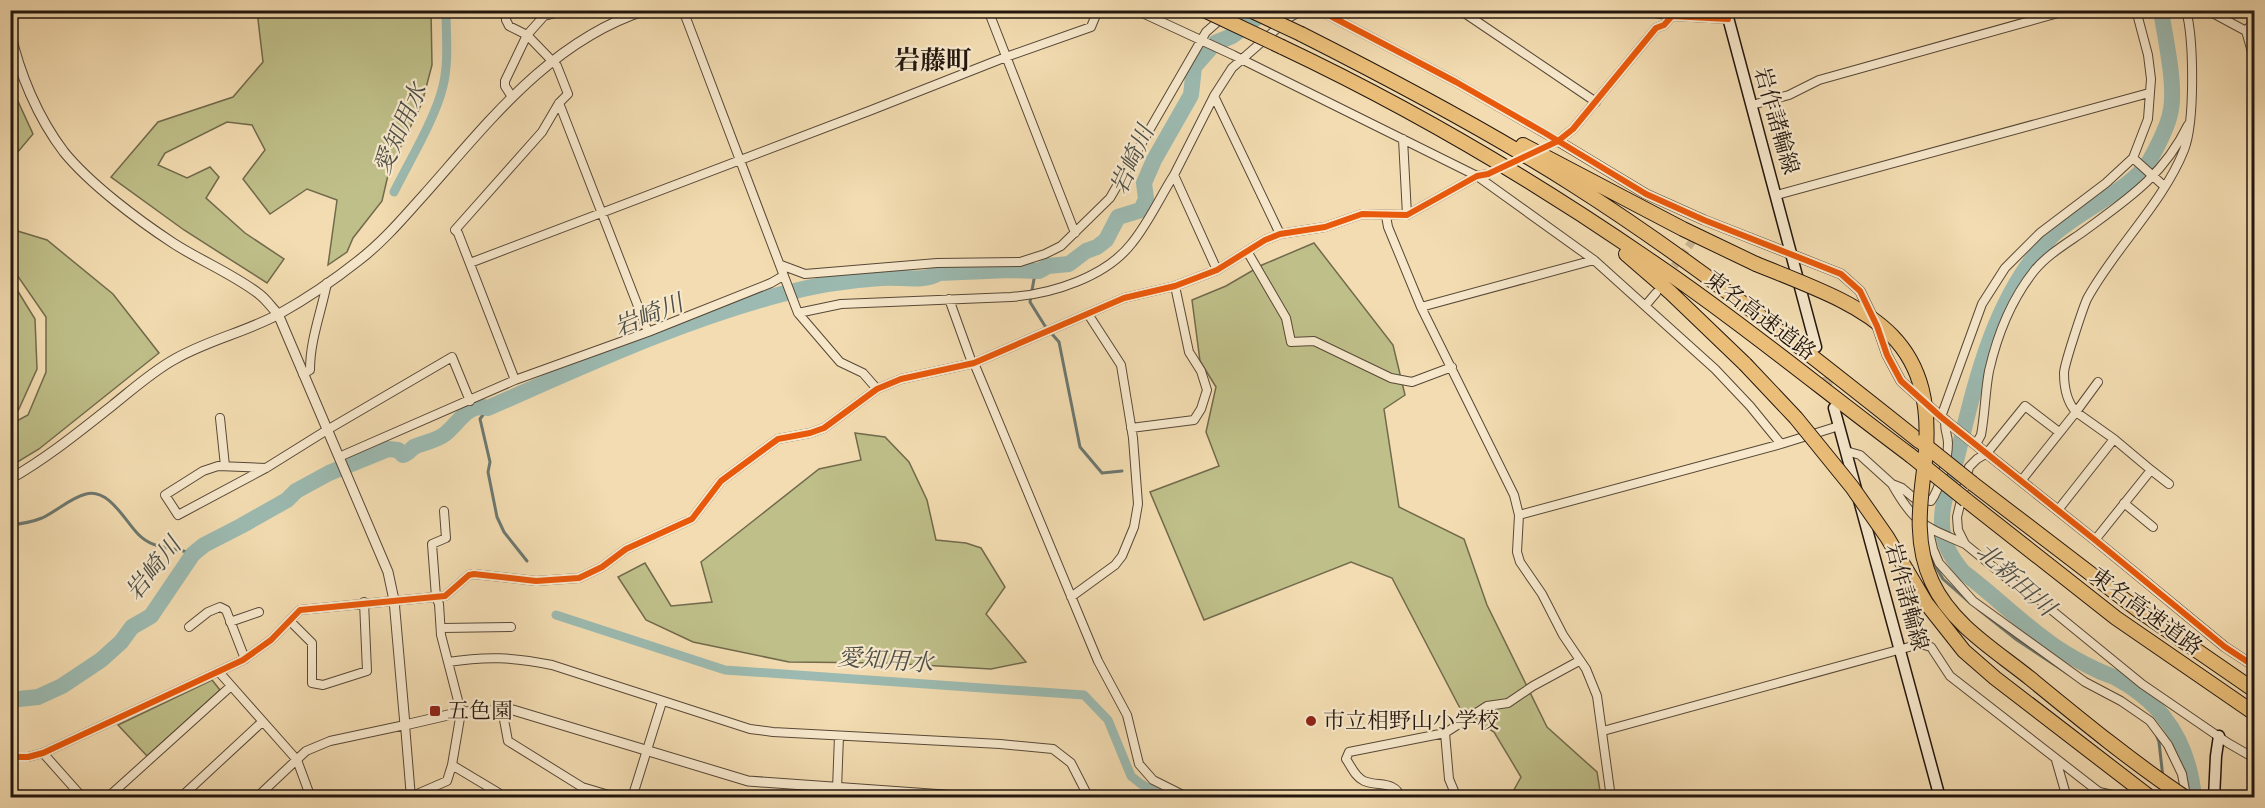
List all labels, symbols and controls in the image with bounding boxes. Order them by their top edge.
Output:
district label: 岩藤町 [894,45,972,78]
street label: 岩作諸輪線 [1748,64,1804,178]
water label: 愛知用水 [368,77,435,179]
water label: 岩崎川 [1105,118,1163,199]
street label: 東名高速道路 [1699,265,1821,367]
water label: 岩崎川 [610,287,691,343]
water label: 岩崎川 [120,529,190,606]
water label: 北新田川 [1969,537,2063,625]
street label: 岩作諸輪線 [1879,540,1933,654]
street label: 東名高速道路 [2085,562,2207,662]
water label: 愛知用水 [836,643,936,679]
place label: 五色園 [447,698,513,725]
marker: 五色園 [428,704,442,718]
place label: 市立相野山小学校 [1323,708,1499,735]
marker: 市立相野山小学校 [1304,714,1318,728]

